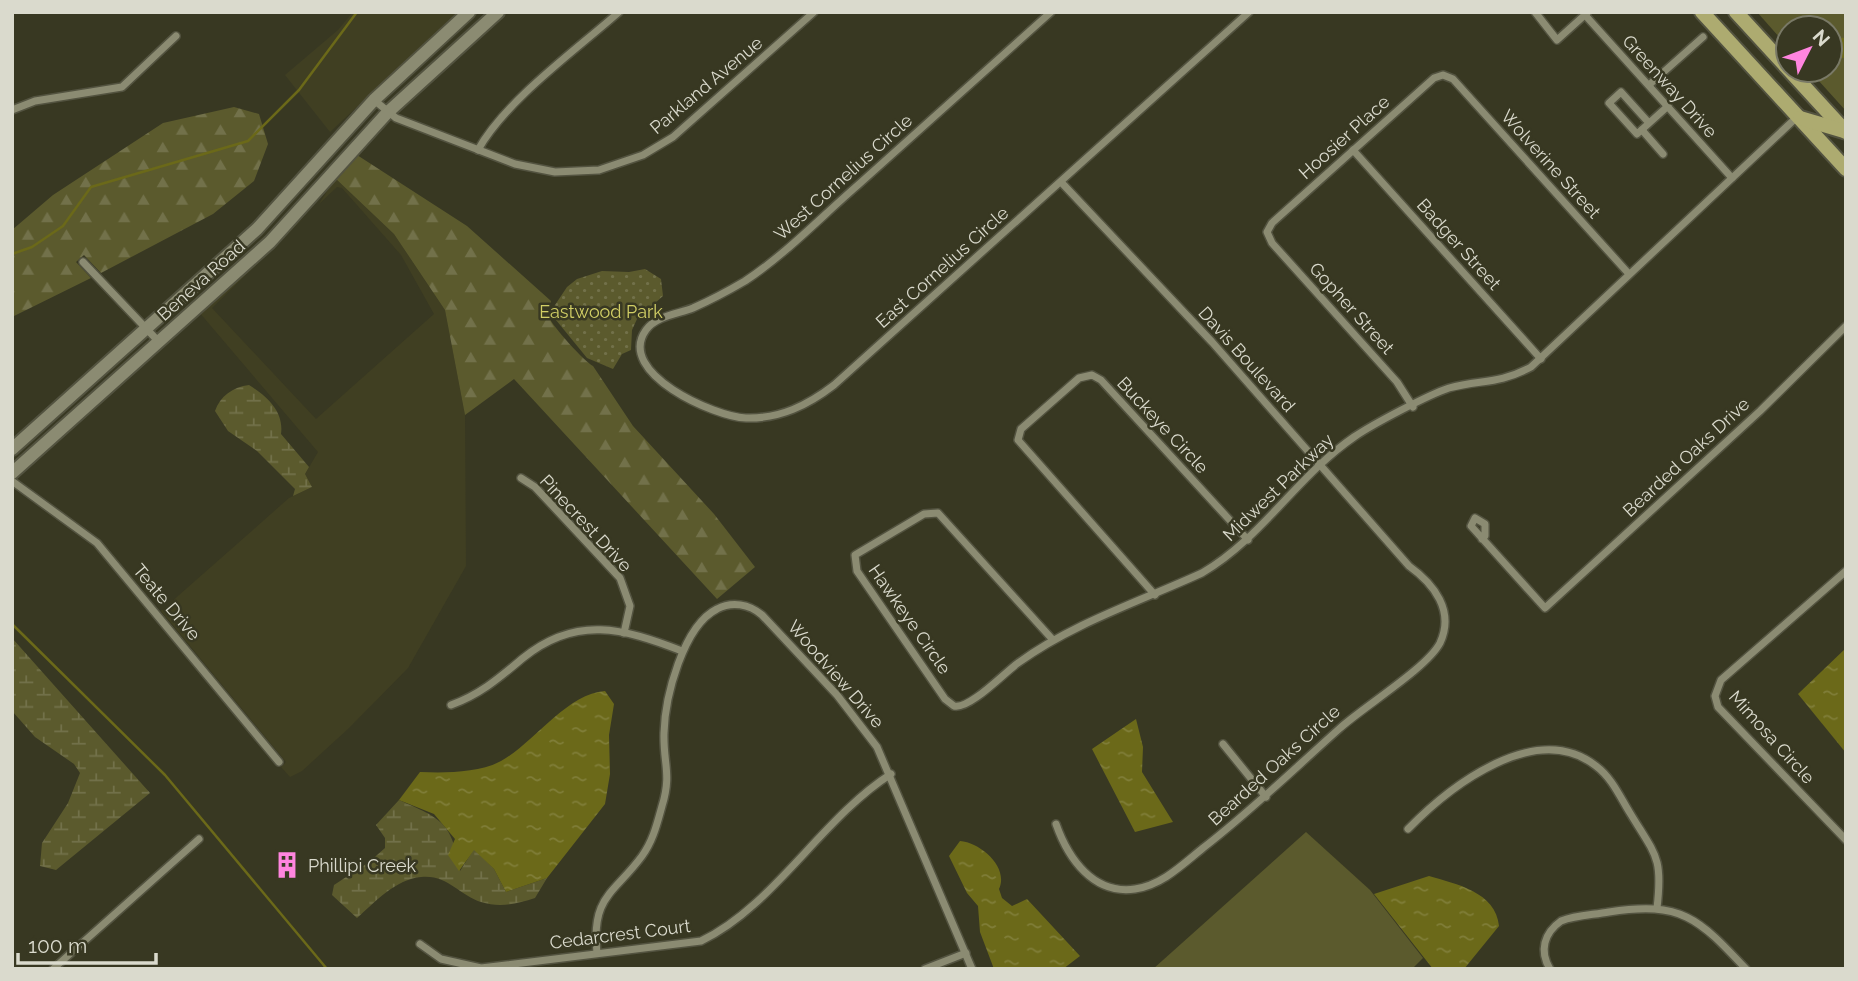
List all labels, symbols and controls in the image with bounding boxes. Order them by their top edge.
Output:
north arrow [1774,14,1844,84]
text: N [1809,25,1835,50]
street label: Greenway Drive [1618,30,1722,142]
street label: Parkland Avenue [645,32,767,138]
street label: Hoosier Place [1294,91,1394,183]
street label: Wolverine Street [1497,105,1605,223]
street label: West Cornelius Circle [770,109,917,244]
street label: Badger Street [1413,194,1505,294]
street label: East Cornelius Circle [871,202,1013,332]
street label: Beneva Road [153,235,249,325]
street label: Gopher Street [1305,258,1399,358]
park label: Eastwood Park [539,301,663,322]
street label: Davis Boulevard [1194,302,1300,416]
street label: Buckeye Circle [1113,372,1213,478]
street label: Bearded Oaks Drive [1618,393,1754,521]
street label: Midwest Parkway [1218,429,1338,545]
street label: Pinecrest Drive [536,470,637,576]
street label: Teate Drive [129,560,205,645]
street label: Hawkeye Circle [864,560,956,678]
street label: Woodview Drive [784,616,889,732]
street label: Mimosa Circle [1725,686,1819,788]
street label: Bearded Oaks Circle [1204,700,1344,830]
building icon: Phillipi Creek [272,850,302,880]
place label: Phillipi Creek [308,855,416,876]
street label: Cedarcrest Court [548,915,692,953]
scale bar [18,922,156,966]
text: 100 m [28,933,87,958]

